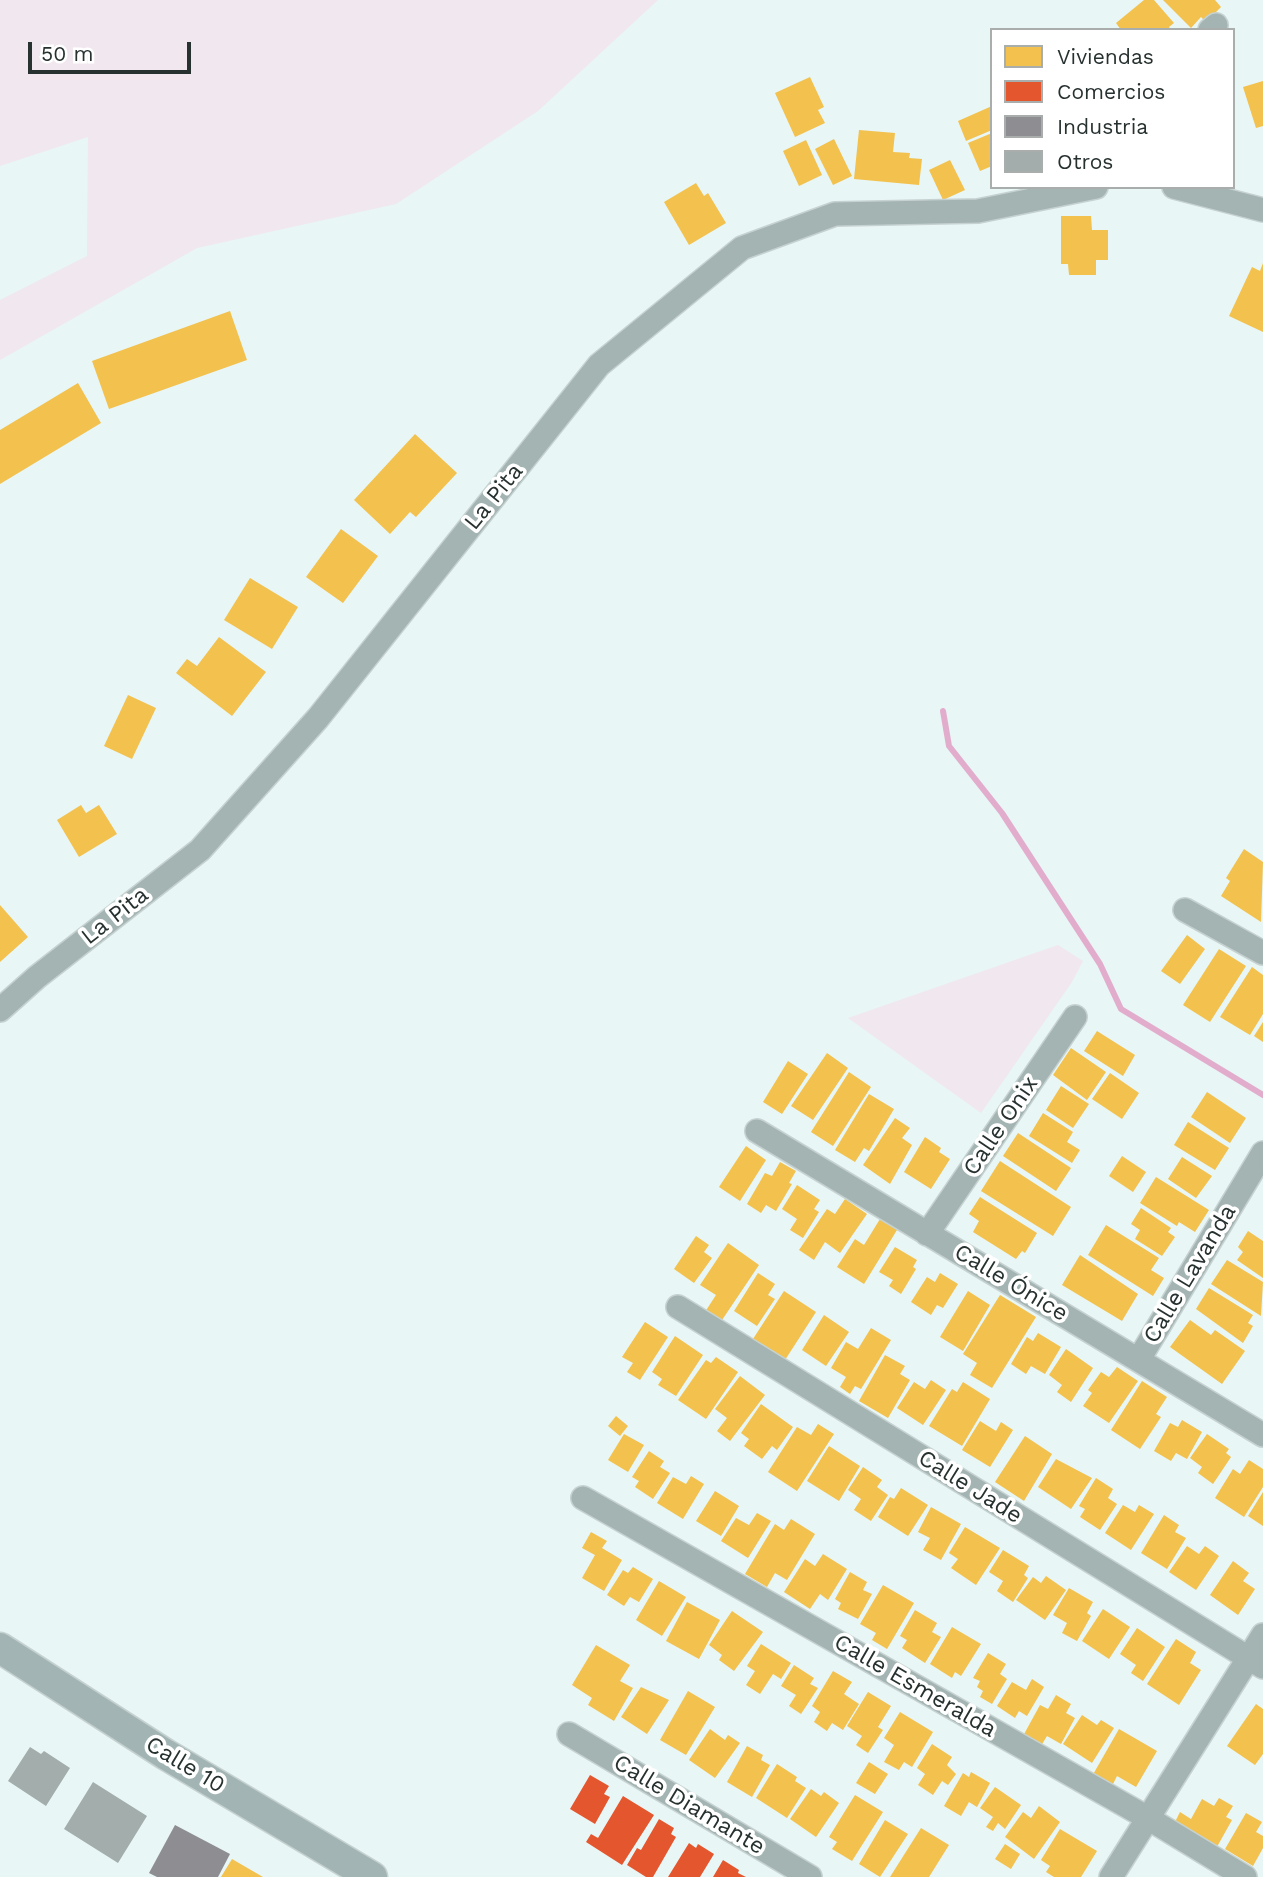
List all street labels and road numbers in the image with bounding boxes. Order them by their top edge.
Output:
street label: La Pita [459,458,529,536]
street label: La Pita [76,881,154,951]
street label: Calle Onix [958,1071,1044,1181]
street label: Calle Lavanda [1138,1200,1242,1348]
street label: Calle Ónice [949,1238,1073,1328]
street label: Calle Jade [913,1444,1027,1530]
street label: Calle Esmeralda [829,1628,1001,1744]
street label: Calle 10 [140,1731,230,1799]
street label: Calle Diamante [608,1749,770,1861]

